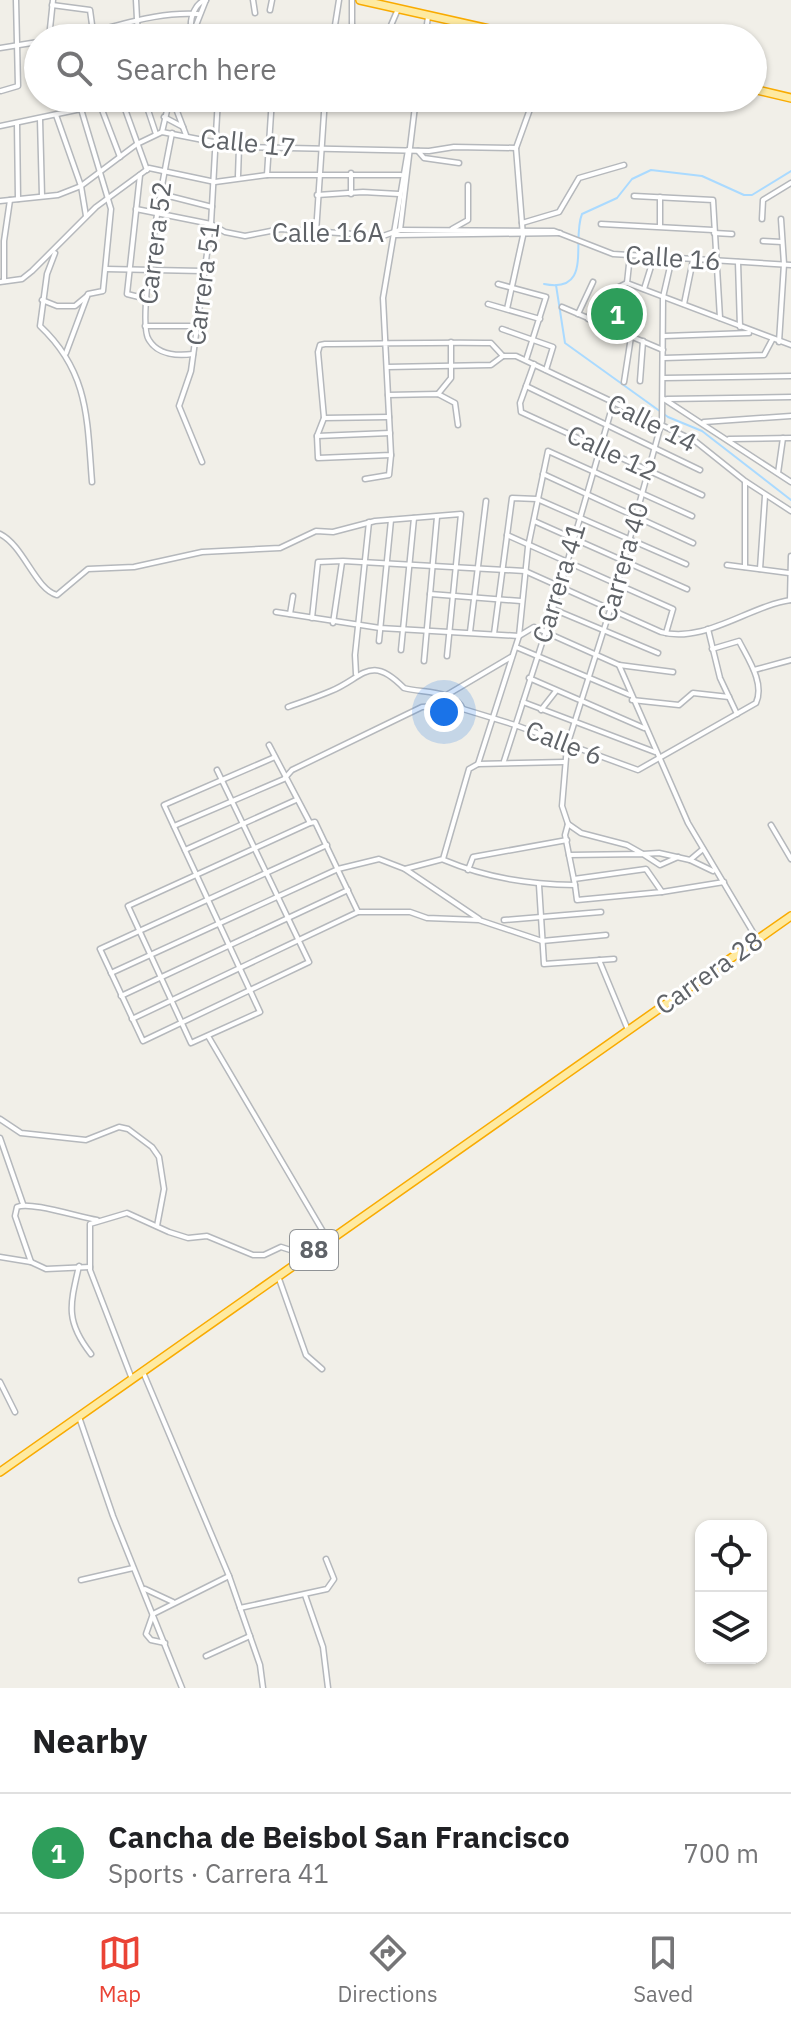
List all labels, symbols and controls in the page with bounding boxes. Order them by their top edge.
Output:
search box [24,24,767,112]
icon: search [52,46,96,90]
text: Search here [116,49,277,88]
street label: Calle 17 [199,120,297,164]
street label: Carrera 52 [130,179,178,306]
street label: Calle 16A [272,215,384,249]
street label: Carrera 51 [178,220,226,347]
street label: Calle 16 [624,237,722,277]
pin: 1 [591,284,643,344]
street label: Calle 14 [602,385,703,459]
street label: Calle 12 [562,416,663,488]
street label: Carrera 40 [589,497,655,626]
street label: Carrera 41 [524,518,592,647]
your location [424,692,464,732]
street label: Calle 6 [521,712,608,772]
street label: Carrera 28 [648,923,769,1022]
road number: 88 [290,1230,338,1270]
map controls [695,1520,767,1664]
button: locate [695,1520,767,1592]
button: layers [695,1592,767,1664]
text: Nearby [32,1718,147,1762]
text: Cancha de Beisbol San Francisco [108,1817,570,1856]
text: 1 [50,1836,66,1870]
text: 700 m [683,1836,759,1870]
text: Sports · Carrera 41 [108,1856,329,1890]
tab: Map [98,1931,142,2008]
tab: Directions [338,1931,438,2008]
tab: Saved [633,1931,693,2008]

